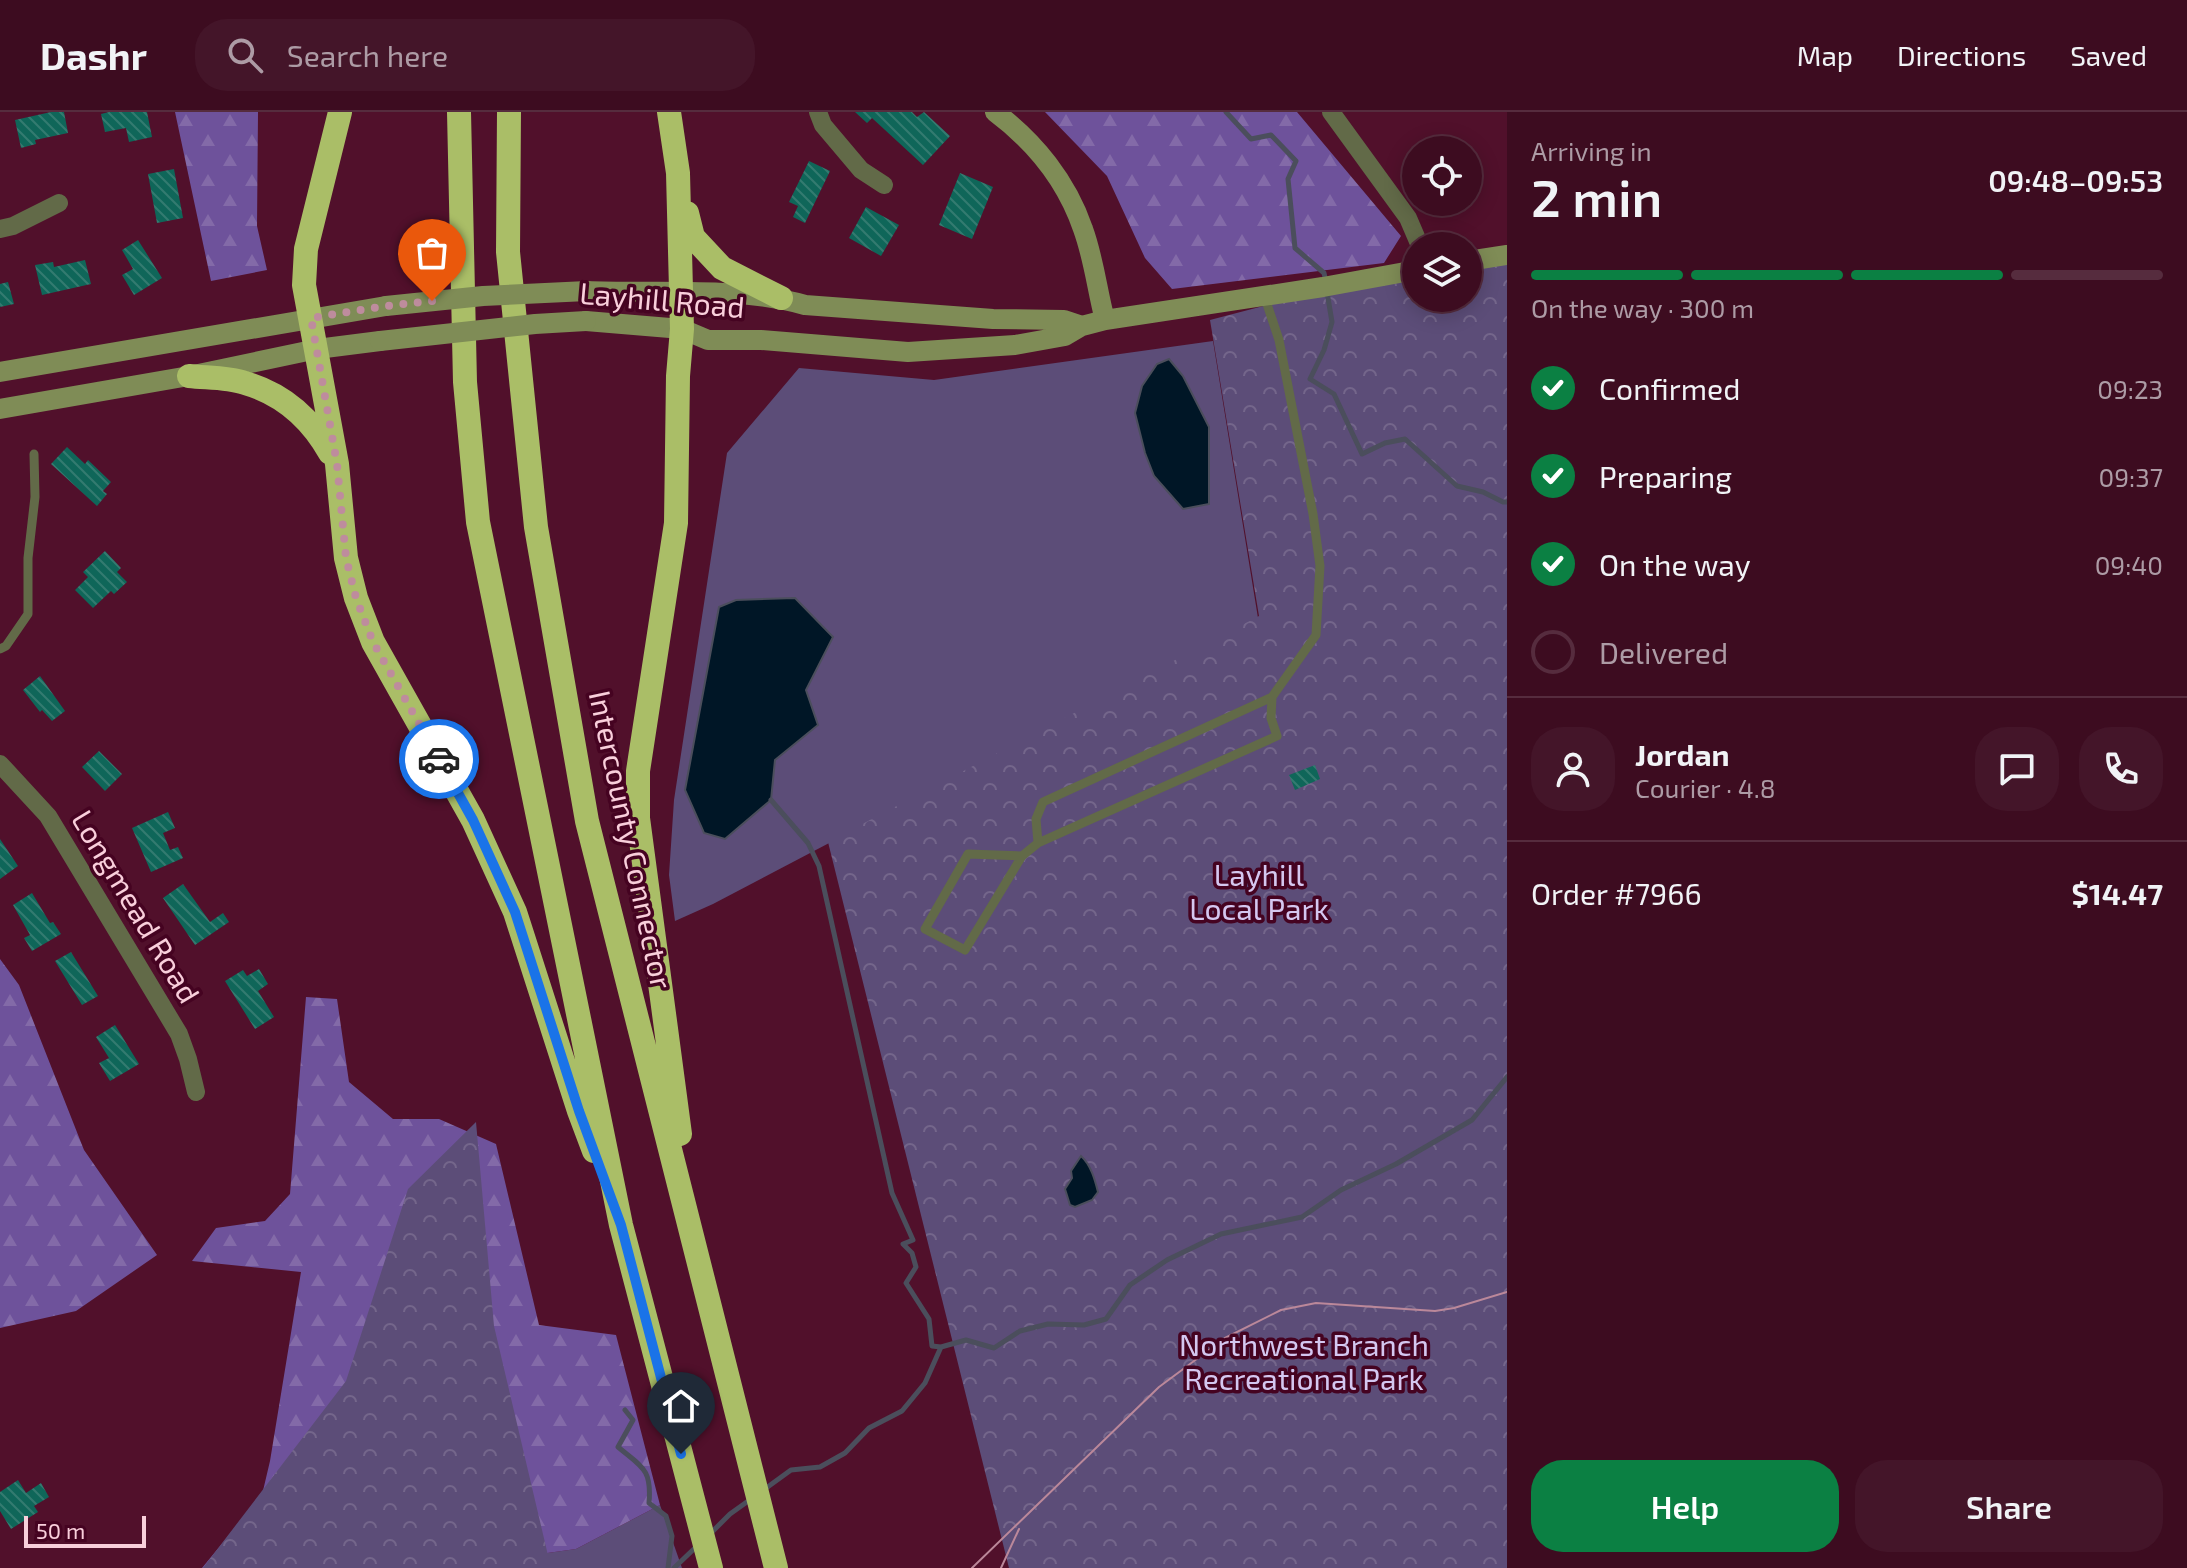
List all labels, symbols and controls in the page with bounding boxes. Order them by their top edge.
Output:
search box [195,19,755,91]
text: Dashr [40,32,147,78]
icon: search [223,33,267,77]
text: Search here [287,37,448,73]
text: Map [1797,38,1853,72]
text: Directions [1897,38,2026,72]
text: Saved [2070,38,2147,72]
text: Arriving in [1531,135,1652,166]
map controls [1402,136,1482,312]
button: locate [1402,136,1482,216]
text: 09:48–09:53 [1988,162,2163,198]
text: 2 min [1531,165,1662,227]
pin [398,219,466,301]
icon: bag [410,231,454,275]
button: layers [1402,232,1482,312]
street label: Layhill Road [578,274,746,324]
text: On the way · 300 m [1531,292,1754,323]
icon: check [1531,366,1575,410]
text: Confirmed [1599,370,1740,406]
text: 09:23 [2097,373,2163,404]
icon: check [1531,454,1575,498]
text: Preparing [1599,458,1732,494]
text: 09:37 [2099,461,2163,492]
icon: check [1531,542,1575,586]
text: On the way [1599,546,1751,582]
text: 09:40 [2095,549,2163,580]
text: Delivered [1599,634,1728,670]
street label: Intercounty Connector [583,687,681,992]
courier [399,719,479,799]
button: person [1531,727,1615,811]
button: chat [1975,727,2059,811]
button: phone [2079,727,2163,811]
text: Jordan [1635,736,1730,772]
icon: car [417,737,461,781]
text: Courier · 4.8 [1635,772,1776,803]
street label: Longmead Road [65,803,208,1009]
park label: Layhill Local Park [1189,856,1329,926]
text: Order #7966 [1531,875,1702,911]
text: $14.47 [2071,875,2163,911]
park label: Northwest Branch Recreational Park [1179,1326,1429,1396]
pin [647,1372,715,1454]
icon: home [659,1384,703,1428]
button: Help [1531,1460,1839,1552]
button: Share [1855,1460,2163,1552]
scale bar [24,1512,146,1548]
text: 50 m [36,1517,85,1543]

